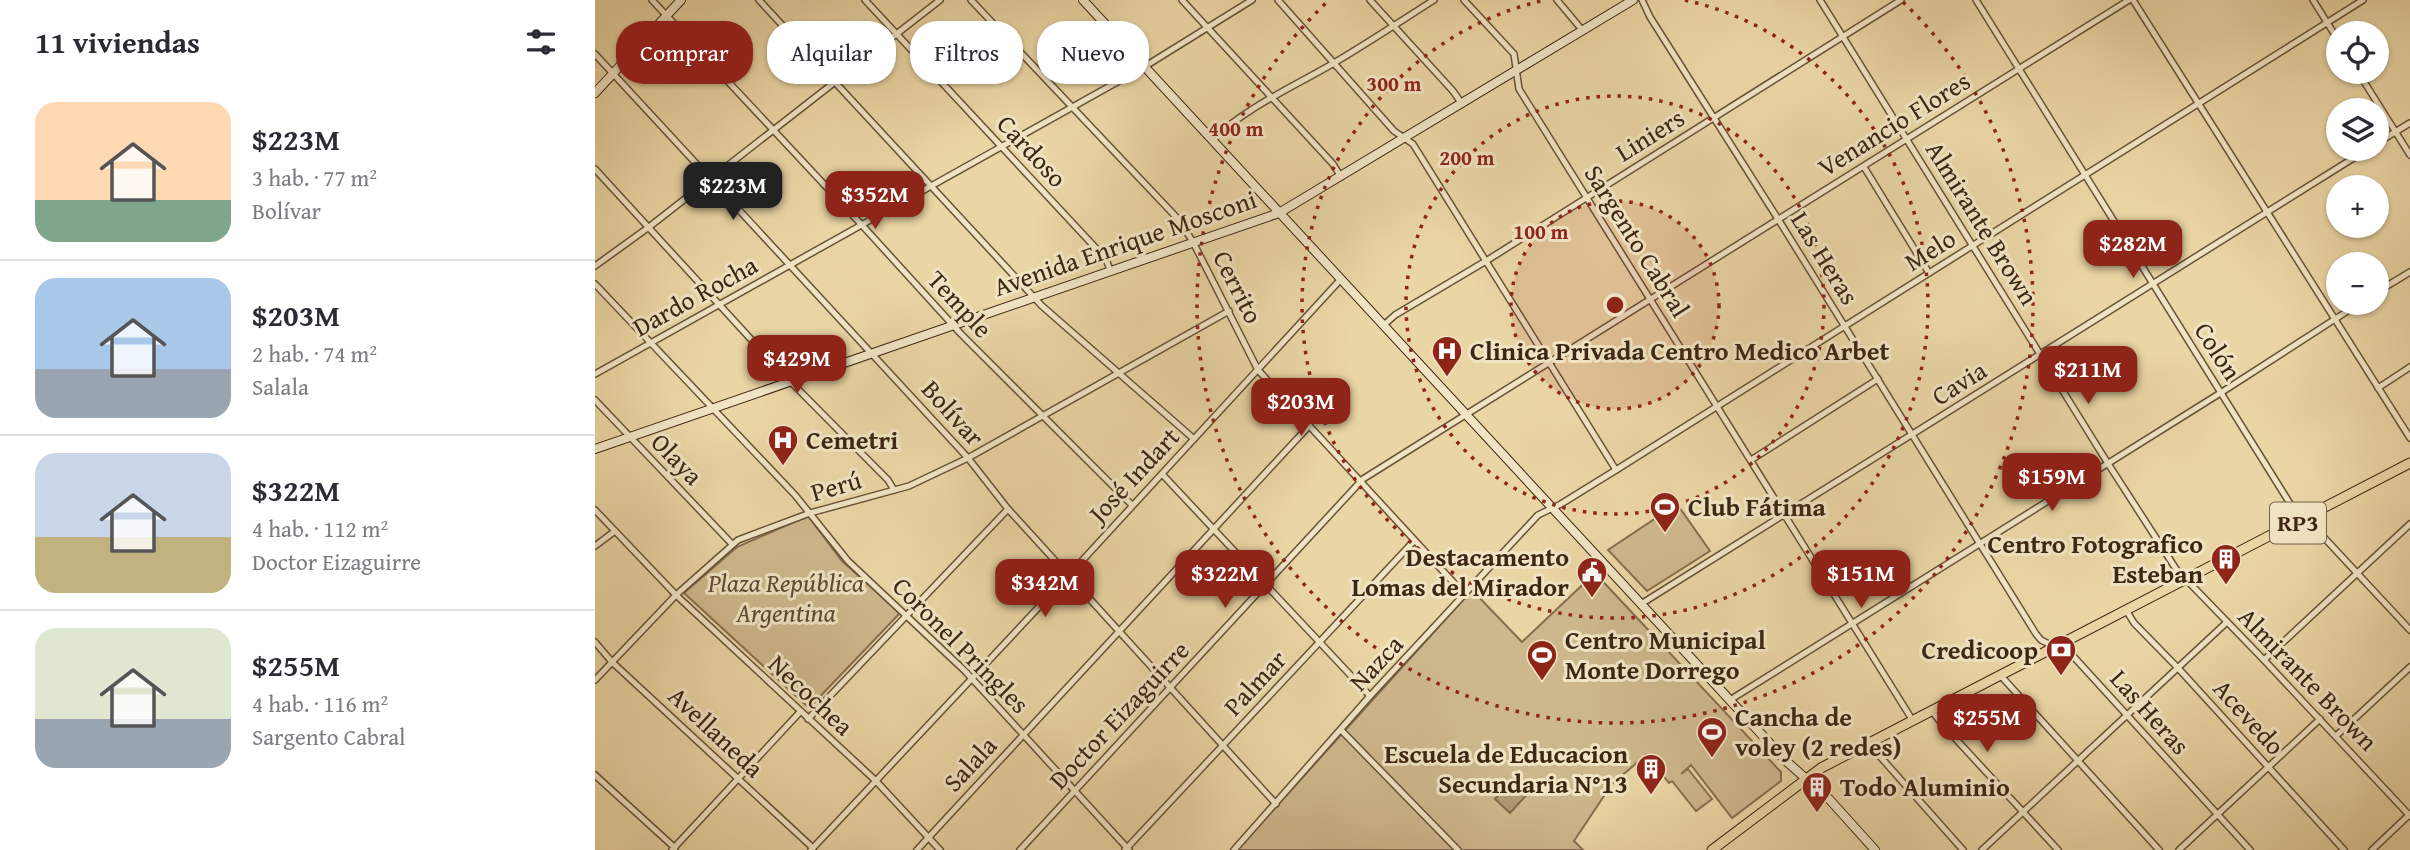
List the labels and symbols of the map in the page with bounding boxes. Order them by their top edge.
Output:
street label: Venancio Flores [1810,61,1977,186]
text: 300 m [1366,68,1422,99]
street label: Liniers [1608,98,1692,171]
street label: Cardoso [988,105,1077,196]
text: 400 m [1208,113,1264,144]
street label: Almirante Brown [1916,133,2049,313]
text: 200 m [1439,142,1495,173]
street label: Sargento Cabral [1575,157,1700,325]
pin: $223M [684,162,782,222]
pin: $352M [826,172,924,231]
street label: Avenida Enrique Mosconi [988,179,1262,306]
street label: Las Heras [1781,204,1869,312]
text: 100 m [1513,216,1569,247]
street label: Melo [1896,219,1963,280]
pin: $282M [2084,220,2182,280]
street label: Cerrito [1203,243,1273,330]
street label: Dardo Rocha [625,245,765,346]
street label: Temple [919,261,1002,346]
centre of rings [1603,293,1627,317]
street label: Colón [2185,314,2252,388]
place label: Clinica Privada Centro Medico Arbet [1470,331,1890,370]
hospital icon: Clinica Privada Centro Medico Arbet [1430,334,1464,378]
pin: $429M [748,336,846,395]
pin: $211M [2039,346,2137,406]
street label: Cavia [1924,350,1994,415]
street label: Bolívar [913,371,994,455]
pin: $203M [1252,378,1350,438]
street label: José Indart [1077,418,1188,533]
place label: Cemetri [806,420,898,459]
street label: Olaya [642,423,713,494]
hospital icon: Cemetri [766,423,800,467]
pin: $159M [2003,454,2101,513]
street label: Perú [806,460,866,511]
place label: Club Fátima [1688,487,1827,526]
sports icon: Club Fátima [1648,490,1682,534]
road number: RP3 [2270,502,2326,544]
place label: Centro Fotografico Esteban [1988,524,2204,593]
place label: Destacamento Lomas del Mirador [1352,537,1569,606]
building icon: Centro Fotografico Esteban [2209,542,2243,586]
pin: $322M [1176,550,1274,610]
pin: $151M [1812,550,1910,610]
public building icon: Destacamento Lomas del Mirador [1575,555,1609,599]
pin: $342M [996,560,1094,619]
park label: Plaza República Argentina [707,563,864,632]
street label: Coronel Pringles [884,567,1039,722]
street label: Almirante Brown [2229,598,2388,760]
place label: Centro Municipal Monte Dorrego [1565,620,1766,689]
street label: Nazca [1339,625,1412,700]
place label: Credicoop [1922,630,2038,669]
street label: Doctor Eizaguirre [1039,631,1198,798]
bank icon: Credicoop [2044,633,2078,677]
sports icon: Centro Municipal Monte Dorrego [1525,638,1559,682]
street label: Palmar [1214,641,1296,724]
street label: Necochea [760,645,863,745]
street label: Las Heras [2101,660,2200,763]
street label: Acevedo [2204,670,2294,764]
street label: Avellaneda [660,677,774,787]
pin: $255M [1938,694,2036,754]
place label: Cancha de voley (2 redes) [1735,697,1901,766]
sports icon: Cancha de voley (2 redes) [1695,715,1729,759]
street label: Salala [933,726,1006,800]
place label: Escuela de Educacion Secundaria N°13 [1384,734,1629,803]
building icon: Escuela de Educacion Secundaria N°13 [1634,752,1668,796]
place label: Todo Aluminio [1840,767,2010,806]
building icon: Todo Aluminio [1800,770,1834,814]

